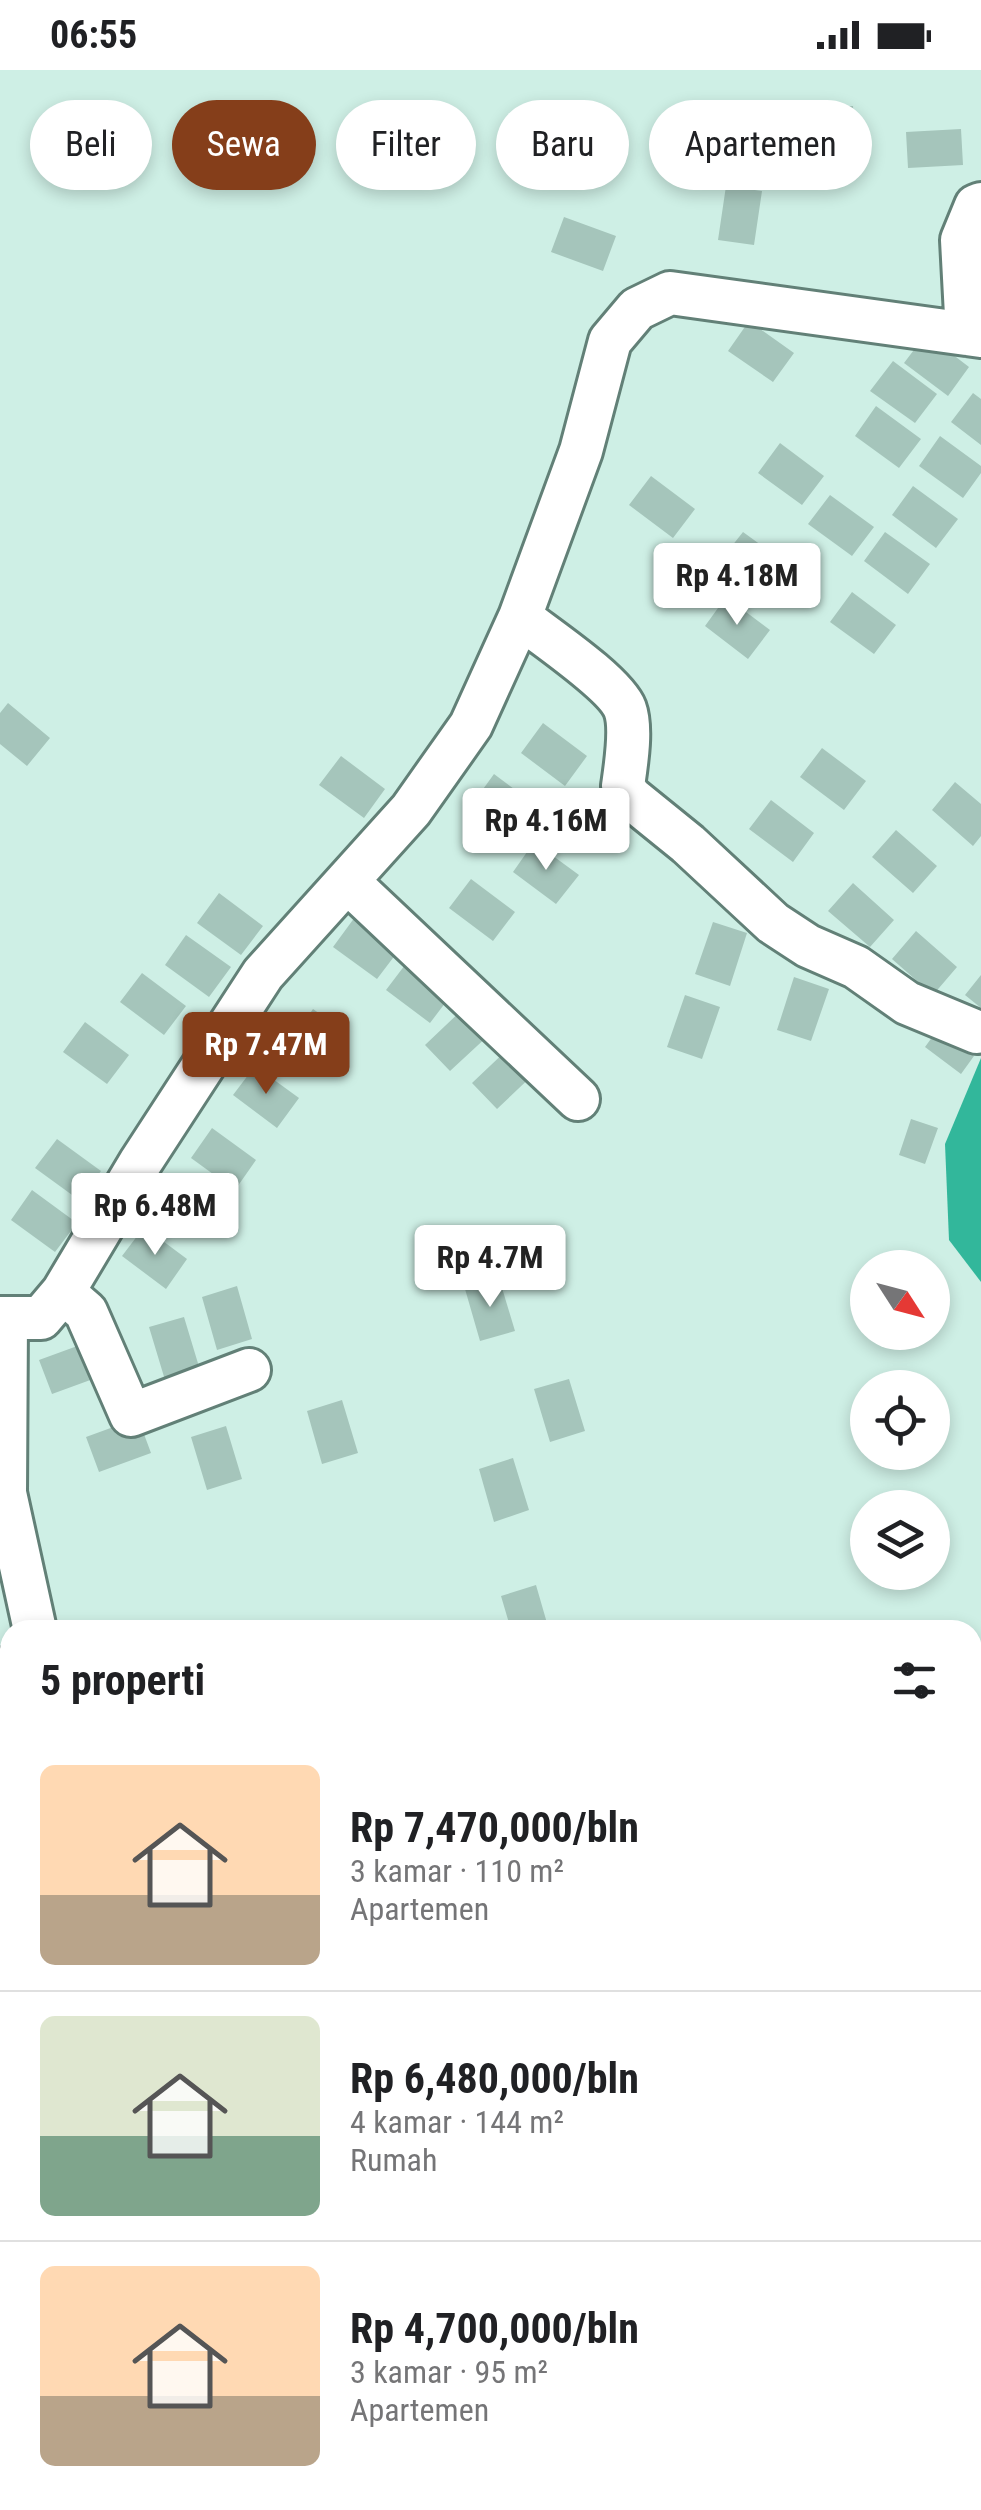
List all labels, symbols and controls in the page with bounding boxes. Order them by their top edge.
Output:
text: 06:55 [50,13,137,57]
chip: Beli [30,100,152,190]
chip: Sewa [172,100,316,190]
chip: Filter [336,100,476,190]
chip: Baru [496,100,629,190]
chip: Apartemen [649,100,872,190]
pin: Rp 4.18M [634,543,840,628]
text: Rp 4.18M [676,556,799,594]
pin: Rp 4.16M [443,788,649,873]
text: Rp 4.16M [485,801,608,839]
pin: Rp 7.47M [163,1012,369,1097]
text: Rp 7.47M [205,1025,328,1063]
pin: Rp 6.48M [52,1173,258,1258]
text: Rp 6.48M [94,1186,217,1224]
pin: Rp 4.7M [398,1225,582,1310]
text: Rp 4.7M [437,1238,543,1276]
north arrow [850,1250,950,1350]
map controls [850,1250,950,1590]
button: locate [850,1370,950,1470]
button: layers [850,1490,950,1590]
icon: filters [887,1653,942,1708]
text: 5 properti [40,1656,205,1705]
text: Rp 7,470,000/bln [350,1803,639,1852]
icon: home [120,1805,240,1925]
text: 3 kamar · 110 m² [350,1852,564,1890]
text: Apartemen [350,1890,489,1928]
text: Rp 6,480,000/bln [350,2054,639,2103]
icon: home [120,2056,240,2176]
text: 4 kamar · 144 m² [350,2103,564,2141]
text: Rumah [350,2141,437,2179]
text: Rp 4,700,000/bln [350,2304,639,2353]
icon: home [120,2306,240,2426]
text: 3 kamar · 95 m² [350,2353,548,2391]
text: Apartemen [350,2391,489,2429]

